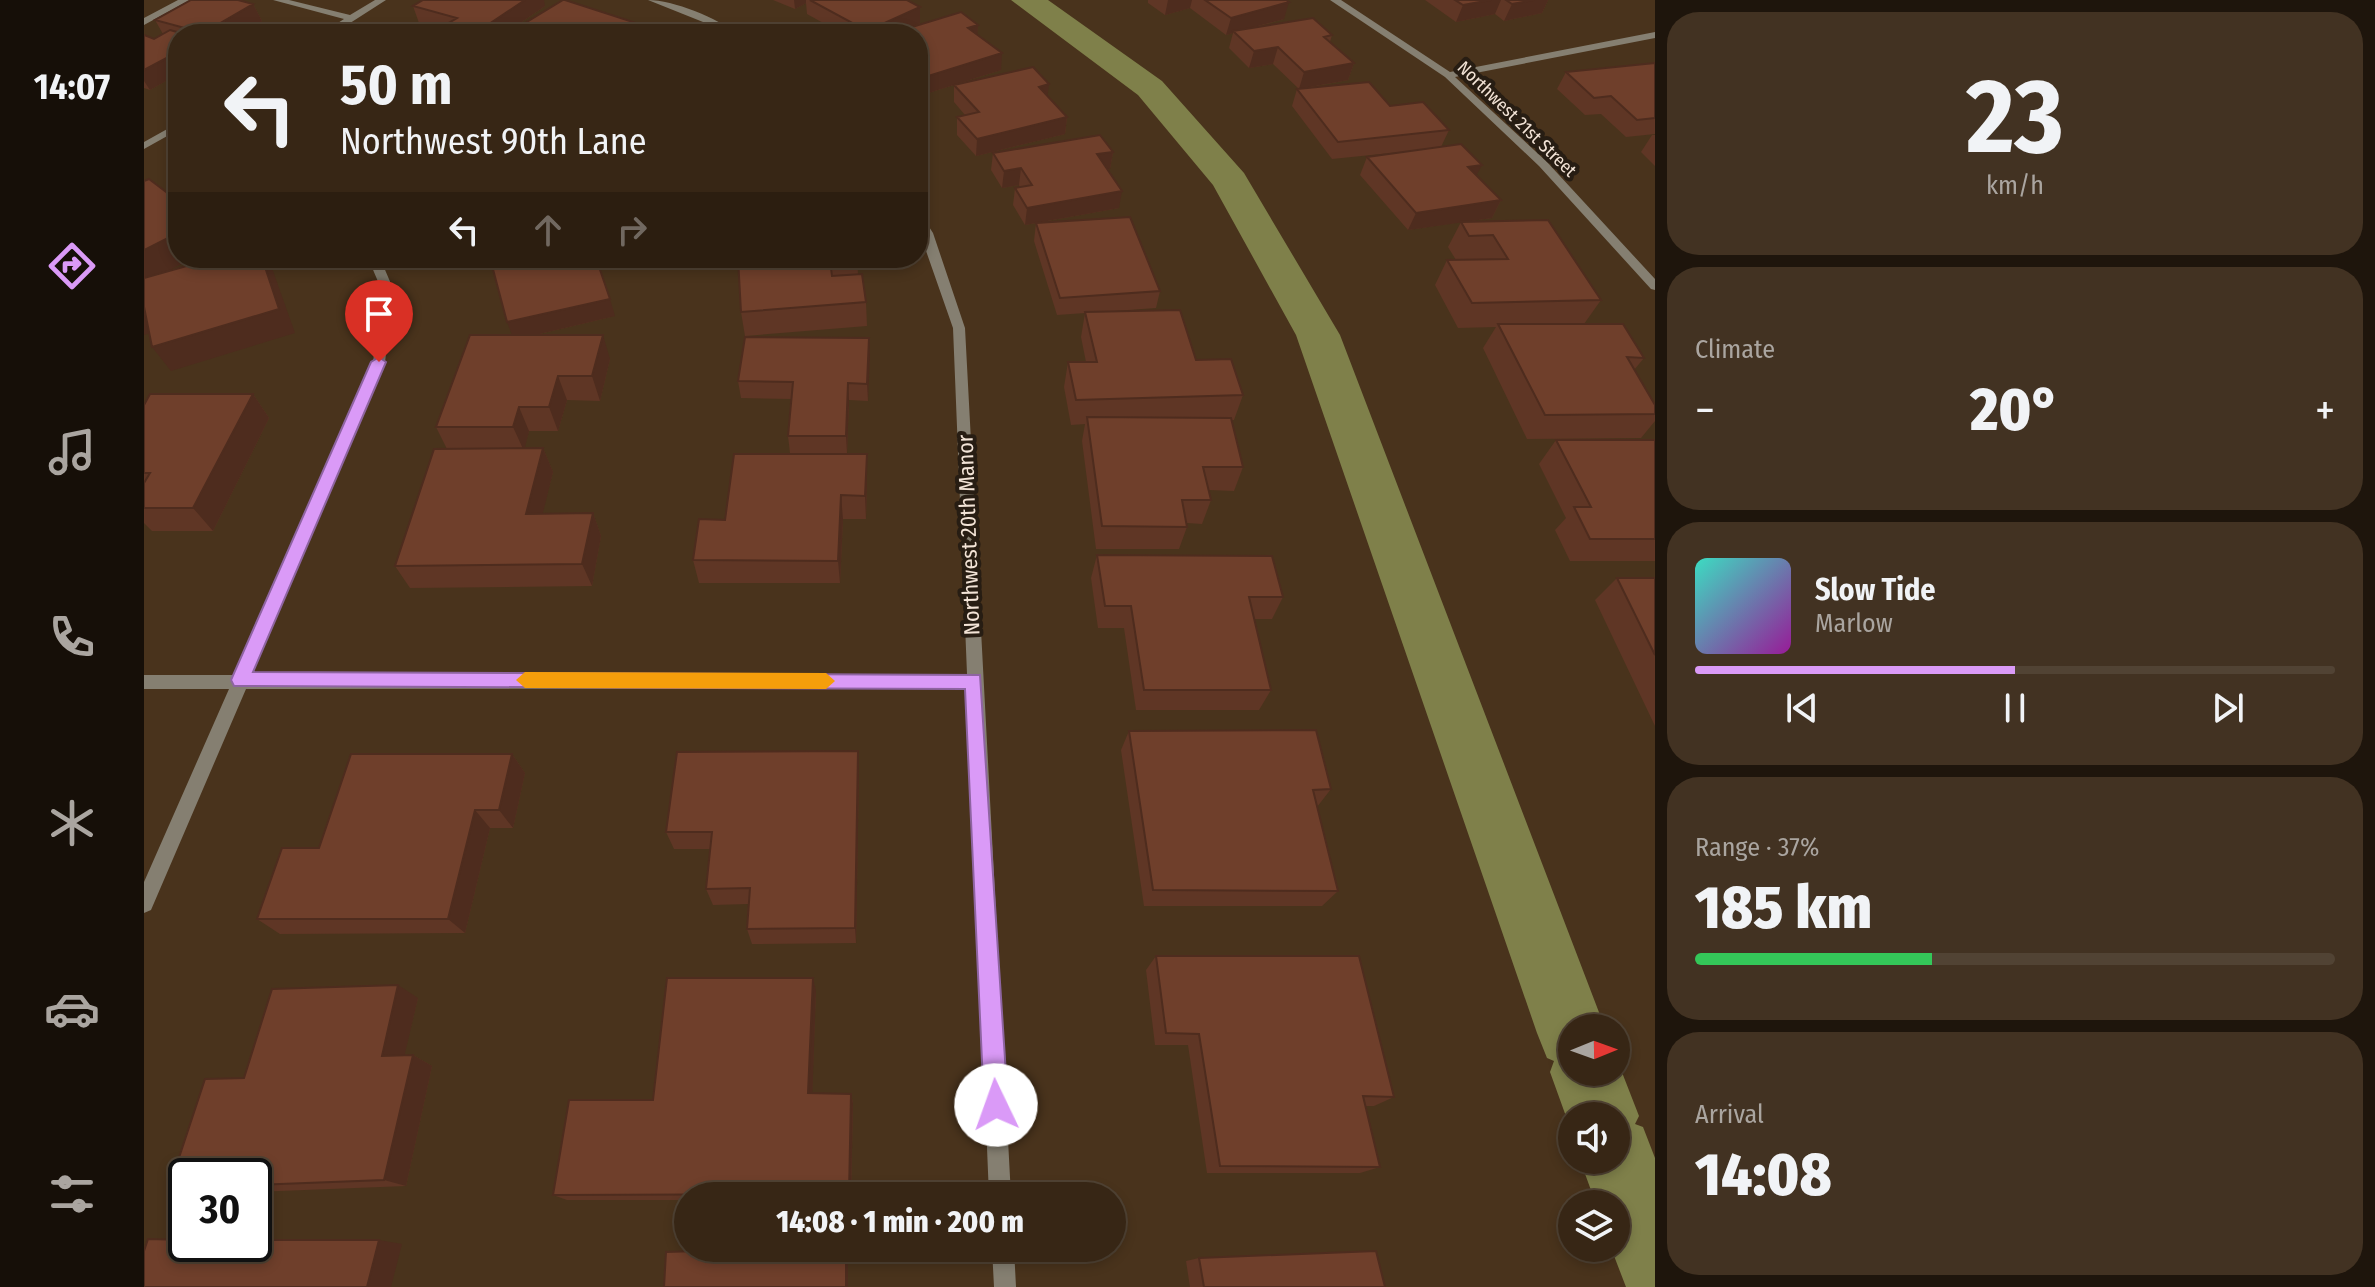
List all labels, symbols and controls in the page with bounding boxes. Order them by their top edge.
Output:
text: 50 m [340,52,452,119]
text: 23 [1966,55,2064,180]
icon: left [208,56,312,160]
street label: Northwest 21st Street [1453,56,1581,182]
text: 14:07 [34,65,110,109]
text: Northwest 90th Lane [340,120,647,164]
text: km/h [1986,170,2044,201]
icon: left [442,208,486,252]
icon: ahead [526,208,570,252]
icon: right [610,208,654,252]
icon: directions [44,238,100,294]
pin [345,280,413,362]
icon: arrive [357,292,401,336]
text: Climate [1695,334,1775,365]
text: 20° [1970,374,2060,446]
text: − [1695,384,1715,437]
text: + [2315,384,2335,437]
icon: music [44,424,100,480]
street label: Northwest 20th Manor [951,434,985,636]
text: Slow Tide [1815,572,1936,608]
text: Marlow [1815,608,1893,639]
icon: phone [44,609,100,665]
icon: previous [1780,686,1824,730]
icon: pause [1993,686,2037,730]
icon: next [2206,686,2250,730]
icon: climate [44,795,100,851]
text: Range · 37% [1695,832,1820,863]
text: 185 km [1695,872,1872,944]
icon: car [44,981,100,1037]
north arrow [1558,1014,1630,1086]
map controls [1558,1014,1630,1262]
position arrow [954,1063,1038,1147]
text: Arrival [1695,1099,1764,1130]
button: sound [1558,1102,1630,1174]
text: 14:08 [1695,1139,1832,1211]
speed limit sign: 30 [168,1158,272,1262]
icon: filters [44,1166,100,1222]
button: layers [1558,1190,1630,1262]
text: 14:08 · 1 min · 200 m [776,1204,1024,1240]

